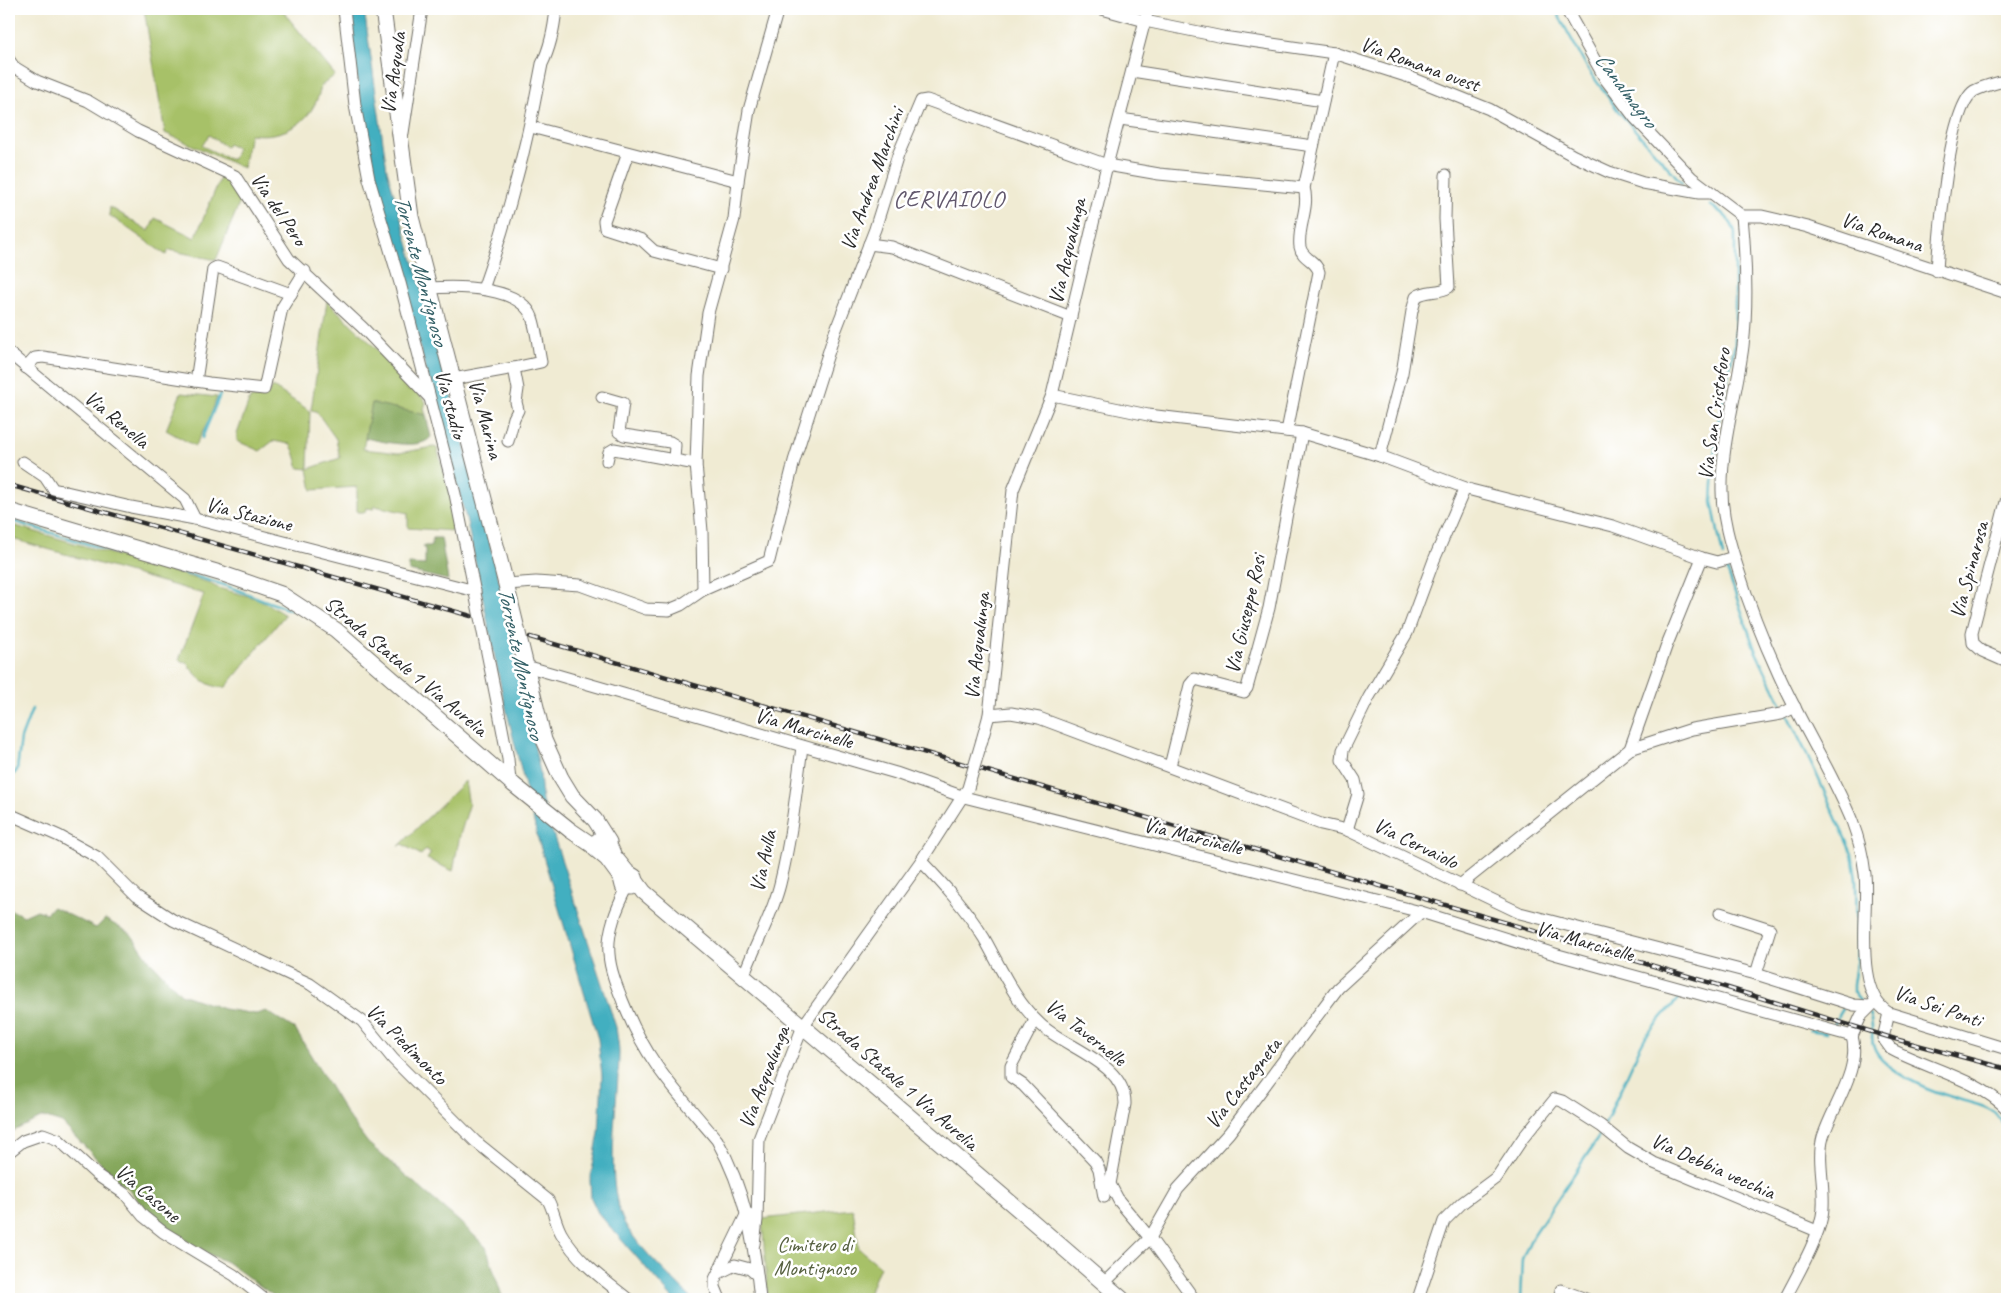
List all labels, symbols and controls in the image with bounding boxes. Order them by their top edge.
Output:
street label: Via Acquala [374,29,412,116]
street label: Via Romana ovest [1357,30,1485,98]
water label: Canalmagro [1589,47,1665,136]
street label: Via Andrea Marchini [834,101,911,254]
street label: Via del Pero [245,168,314,253]
district label: CERVAIOLO [893,184,1007,214]
water label: Torrente Montignoso [388,192,455,351]
street label: Via Acqualunga [1042,193,1092,306]
street label: Via Romana [1838,206,1928,259]
street label: Via San Cristoforo [1692,345,1736,482]
street label: Via stadio [429,367,473,444]
street label: Via Marina [463,377,509,463]
street label: Via Renella [79,384,156,455]
street label: Via Stazione [203,491,296,538]
street label: Via Spinarosa [1944,516,1995,621]
street label: Via Giuseppe Rosi [1219,549,1272,676]
water label: Torrente Montignoso [491,585,551,744]
street label: Via Acqualunga [958,589,996,701]
street label: Strada Statale 1 Via Aurelia [319,590,495,743]
street label: Via Marcinelle [752,702,857,755]
street label: Via Marcinelle [1141,811,1246,861]
street label: Via Cervaiolo [1370,811,1464,875]
street label: Via Aulla [744,826,783,894]
street label: Via Marcinelle [1533,915,1638,968]
street label: Via Sei Ponti [1891,979,1988,1034]
street label: Via Tavernelle [1040,992,1133,1072]
street label: Via Piedimonto [361,998,454,1091]
street label: Strada Statale 1 Via Aurelia [812,1002,986,1158]
street label: Via Acqualunga [733,1020,796,1132]
street label: Via Castagneta [1199,1030,1288,1134]
street label: Via Debbia vecchia [1647,1127,1780,1206]
street label: Via Casone [110,1158,187,1229]
park label: Cimitero di Montignoso [774,1231,857,1281]

